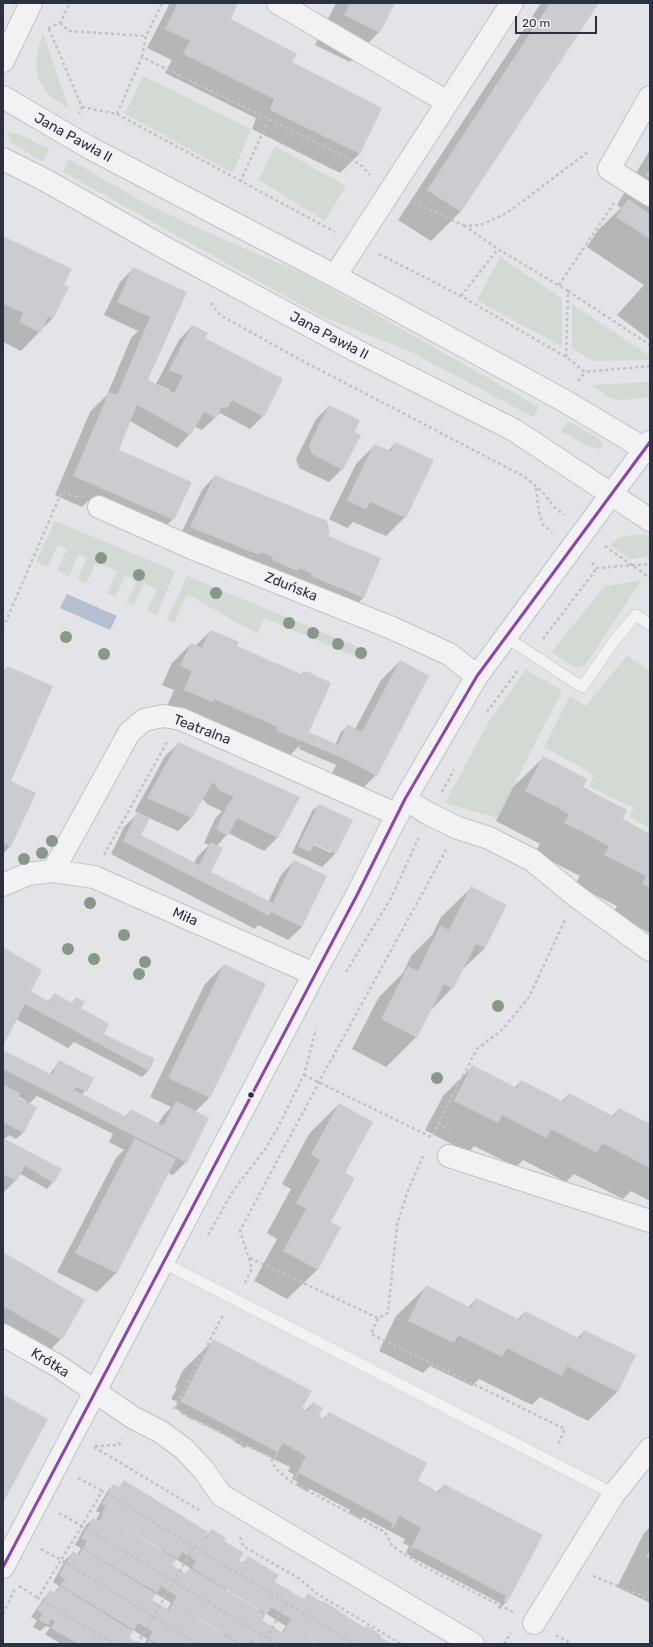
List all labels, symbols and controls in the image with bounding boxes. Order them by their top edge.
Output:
scale bar [517,8,599,34]
text: 20 m [522,16,550,30]
street label: Jana Pawła II [31,110,115,166]
street label: Jana Pawła II [287,308,371,364]
street label: Zduńska [262,569,320,605]
street label: Teatralna [171,711,233,749]
street label: Miła [170,904,200,930]
unlabelled marker [246,1090,256,1100]
street label: Krótka [28,1345,72,1381]

